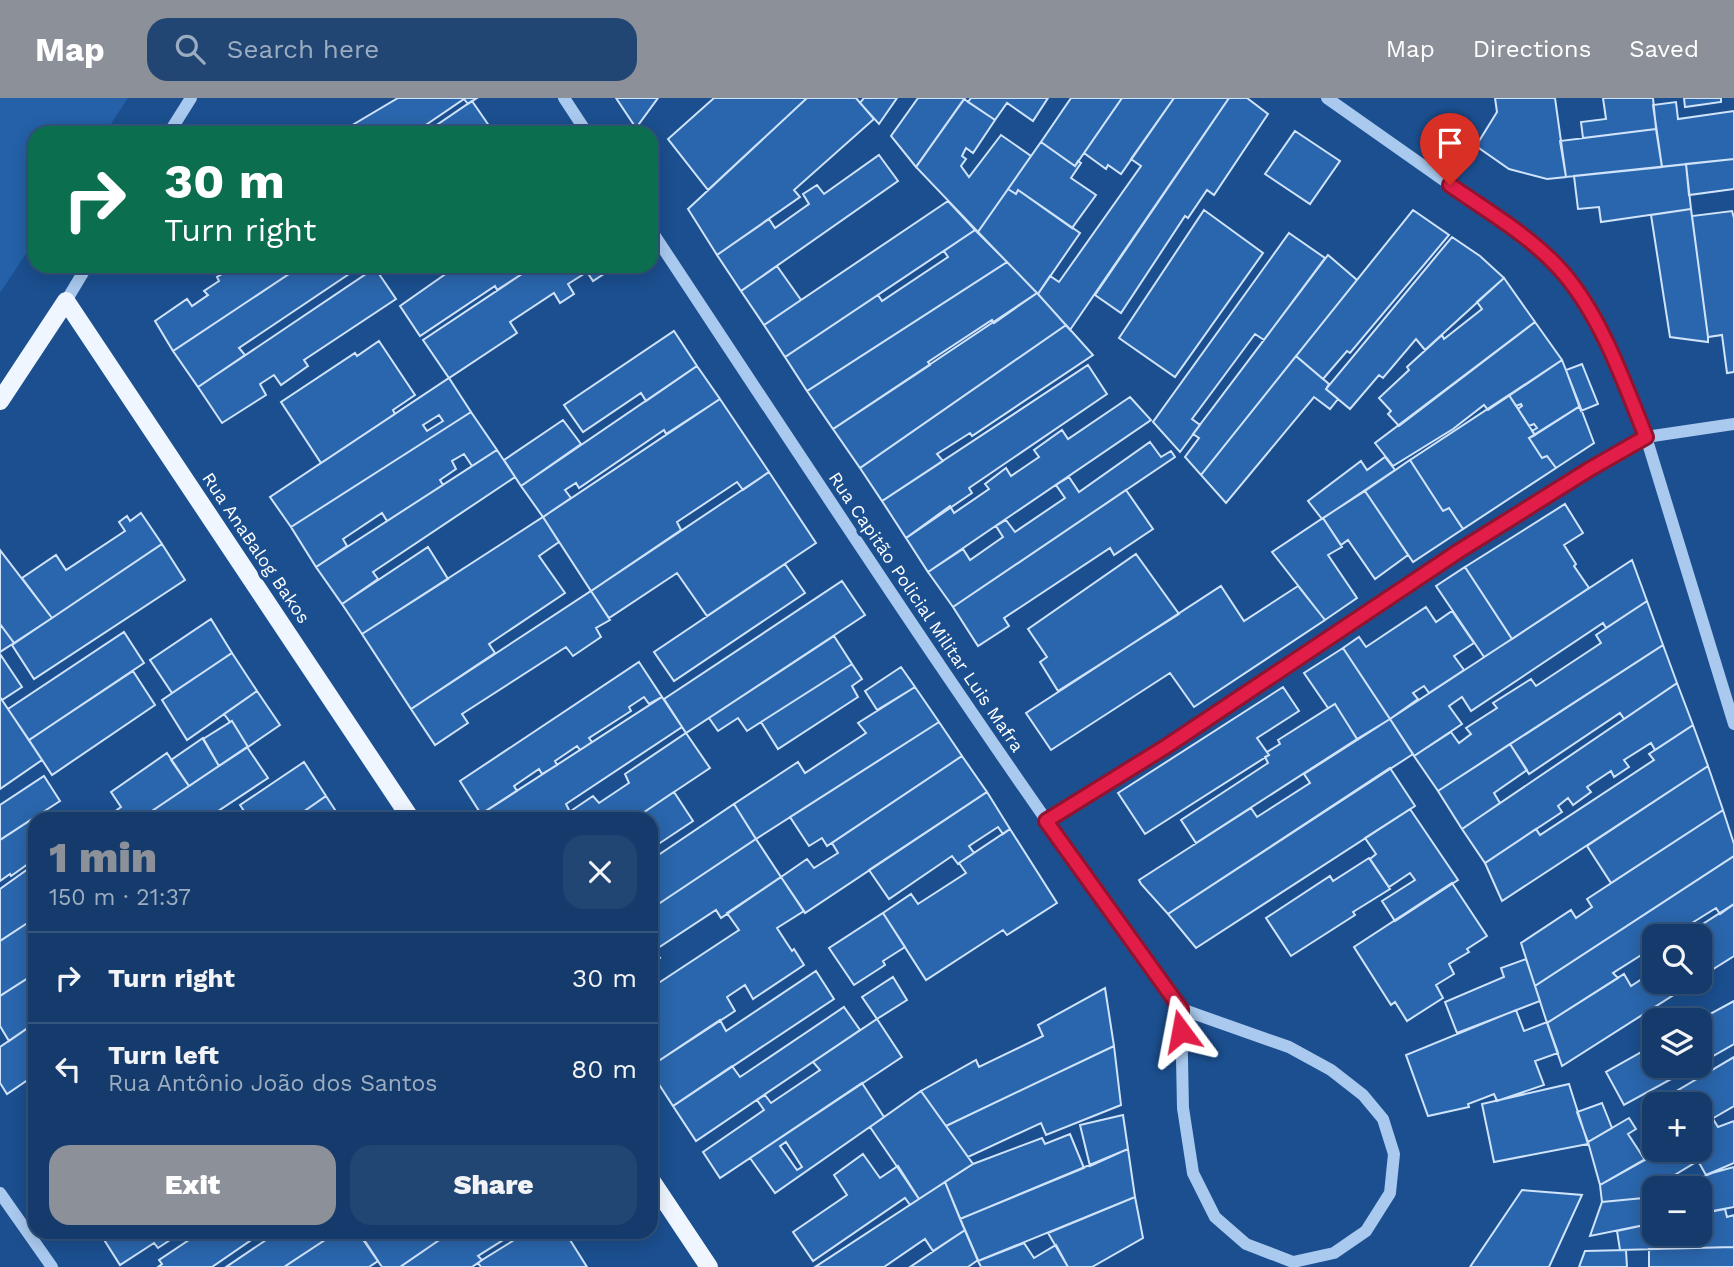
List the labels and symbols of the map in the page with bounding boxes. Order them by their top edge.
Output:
pin [1420,113,1480,185]
street label: Rua AnaBalog Bakos [198,468,315,627]
street label: Rua Capitão Policial Militar Luis Mafra [825,468,1028,756]
position arrow [1144,994,1218,1068]

